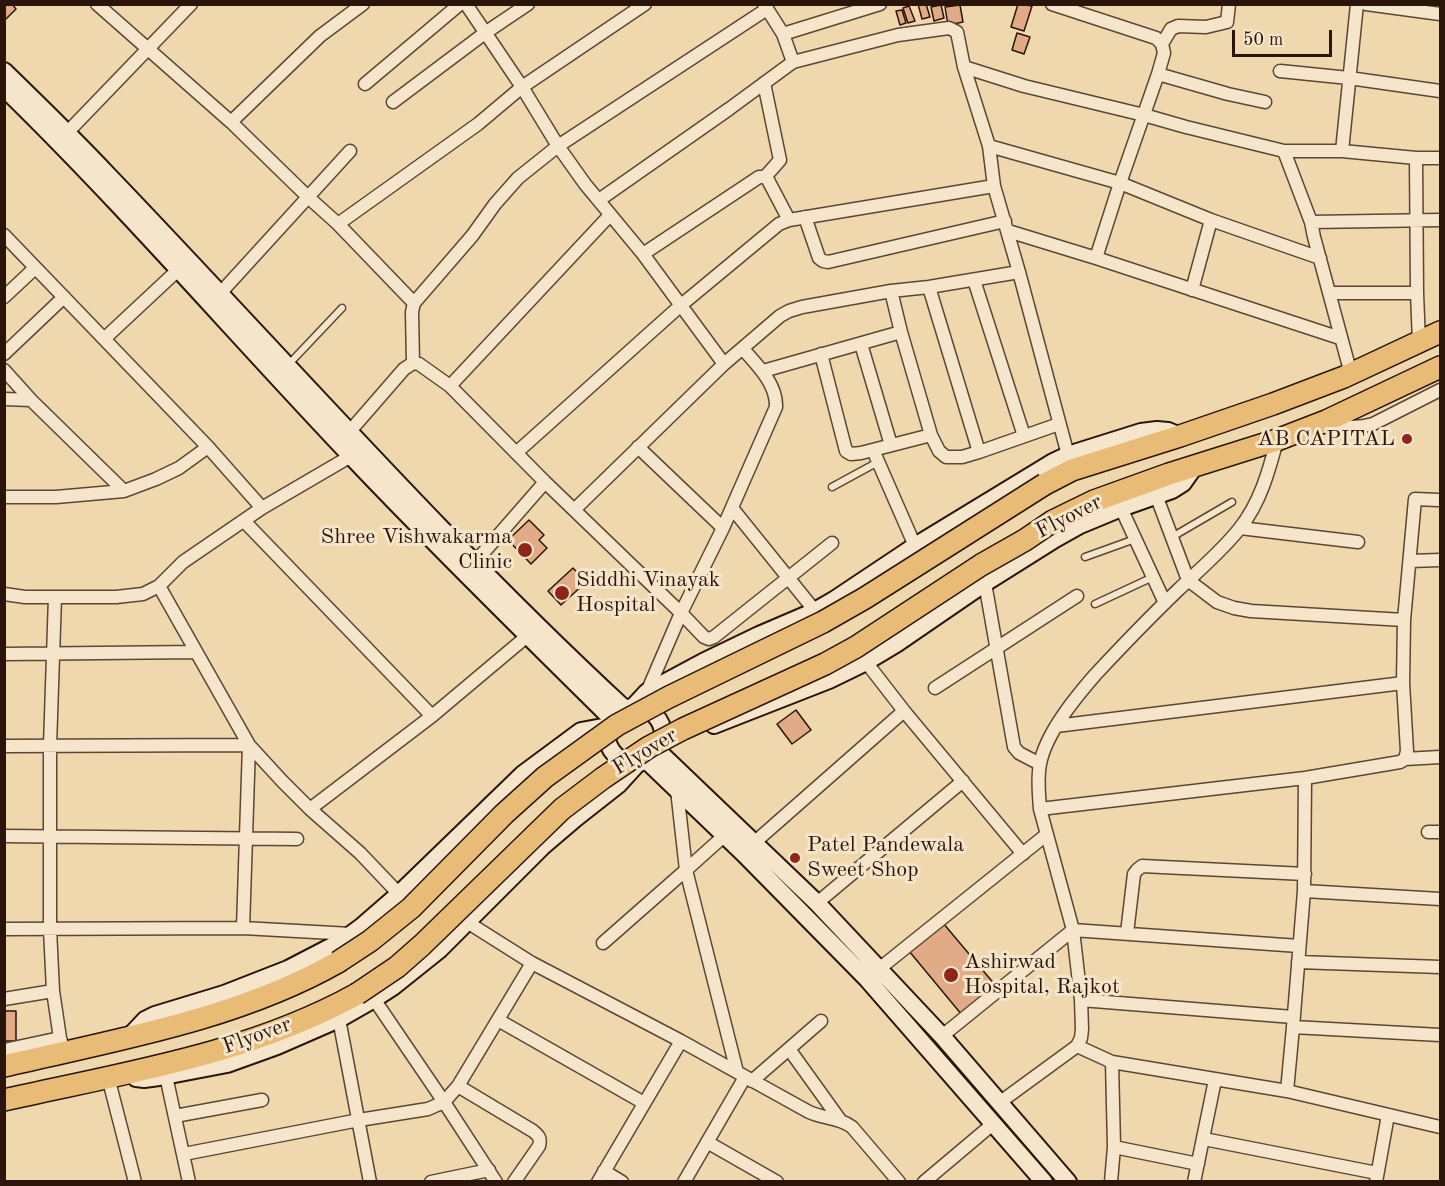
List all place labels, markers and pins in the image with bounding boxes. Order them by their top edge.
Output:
place label: AB CAPITAL [1257,426,1395,452]
marker: AB CAPITAL [1400,432,1414,446]
place label: Shree Vishwakarma Clinic [321,524,512,576]
marker: Shree Vishwakarma Clinic [516,541,534,559]
place label: Siddhi Vinayak Hospital [576,567,720,618]
marker: Siddhi Vinayak Hospital [553,584,571,602]
place label: Patel Pandewala Sweet Shop [807,832,964,884]
marker: Patel Pandewala Sweet Shop [788,851,802,865]
place label: Ashirwad Hospital, Rajkot [964,949,1120,1000]
marker: Ashirwad Hospital, Rajkot [942,966,960,984]

